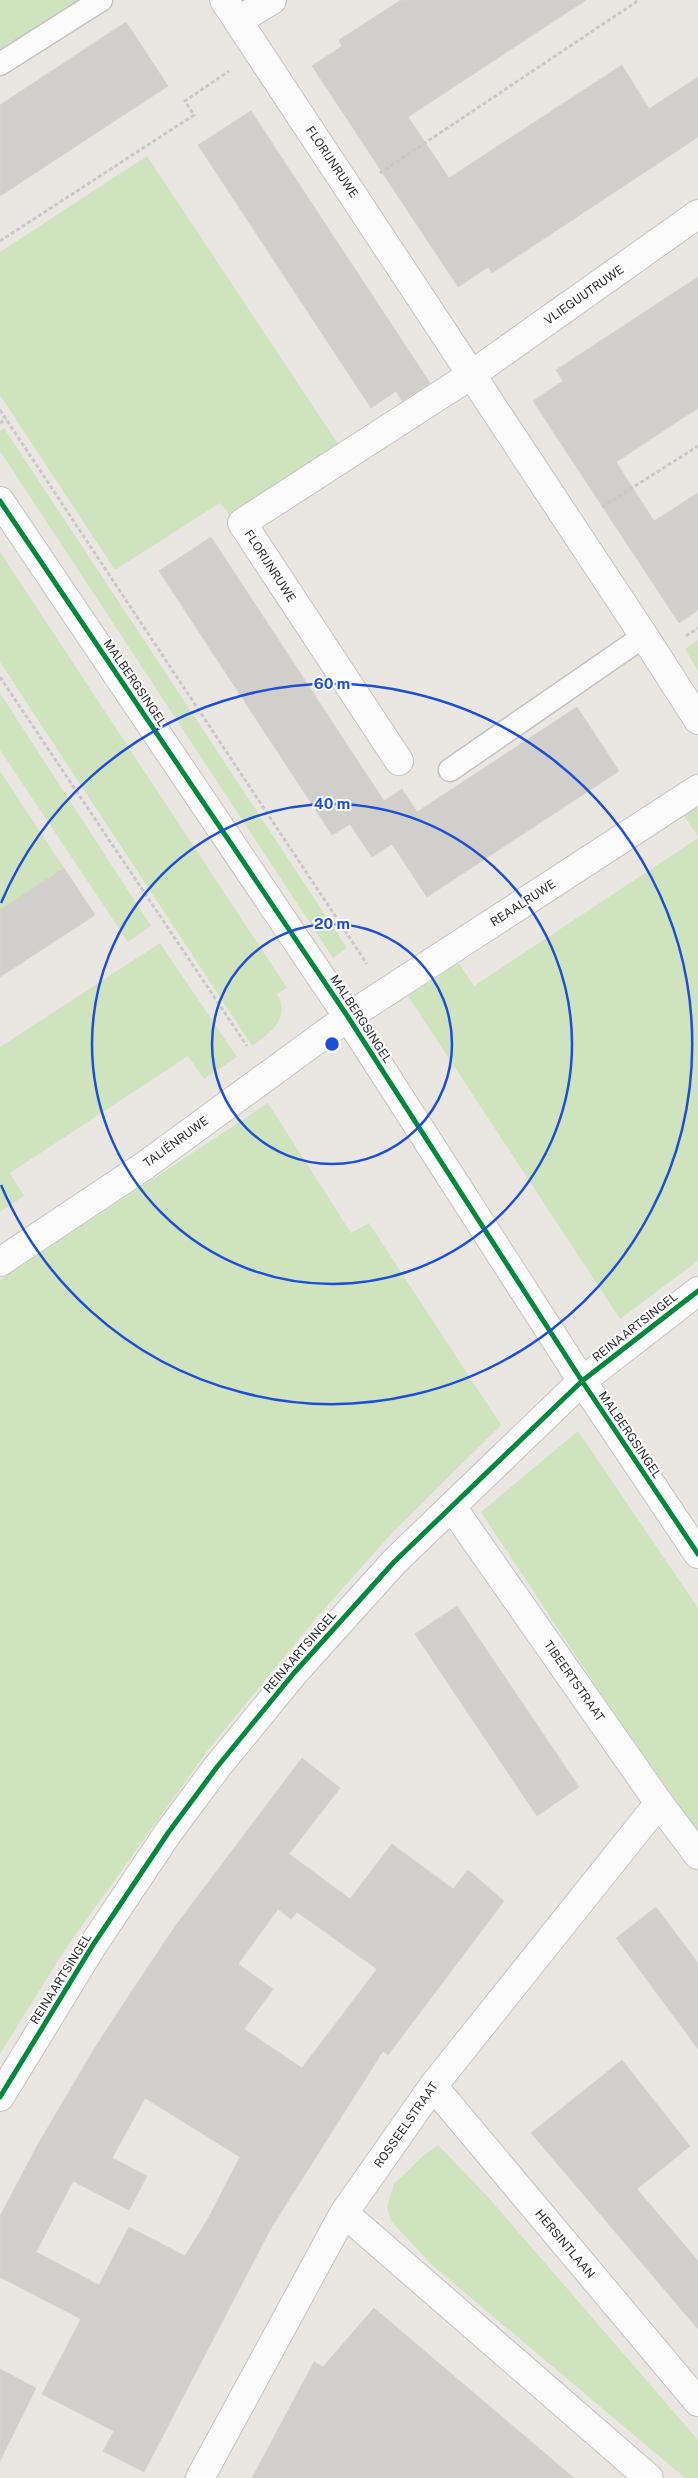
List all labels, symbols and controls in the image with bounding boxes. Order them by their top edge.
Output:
street label: FLORIJNRUWE [303,124,361,200]
street label: VLIEGUUTRUWE [542,262,626,328]
street label: FLORIJNRUWE [242,527,298,605]
street label: MALBERGSINGEL [101,637,169,729]
text: 60 m [314,675,350,692]
text: 40 m [314,795,350,812]
street label: REAALRUWE [488,877,558,929]
text: 20 m [314,915,350,932]
street label: MALBERGSINGEL [327,972,395,1066]
centre of rings [323,1035,341,1053]
street label: TALIËNRUWE [141,1114,211,1170]
street label: REINAARTSINGEL [590,1289,680,1365]
street label: MALBERGSINGEL [596,1389,664,1481]
street label: REINAARTSINGEL [261,1608,339,1696]
street label: TIBEERTSTRAAT [541,1638,607,1724]
street label: REINAARTSINGEL [27,1931,95,2027]
street label: ROSSEELSTRAAT [371,2079,441,2171]
street label: HERSINTLAAN [532,2207,598,2281]

